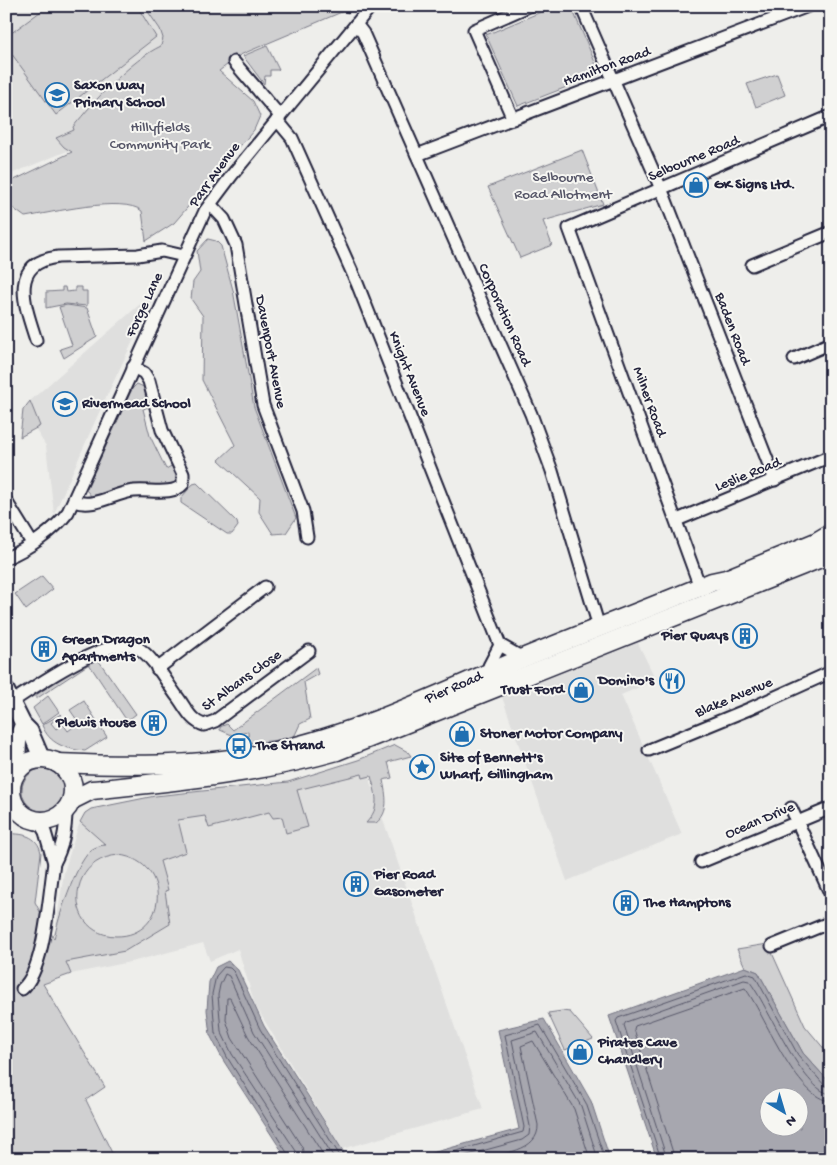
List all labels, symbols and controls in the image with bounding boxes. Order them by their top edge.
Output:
street label: Hamilton Road [561,42,654,91]
place label: Saxon Way Primary School [73,77,166,112]
school or university icon: Saxon Way Primary School [44,82,70,108]
park label: Hillyfields Community Park [110,119,211,154]
street label: Selbourne Road [646,131,743,186]
street label: Parr Avenue [185,139,245,212]
park label: Selbourne Road Allotment [514,169,614,204]
shop icon: GK Signs Ltd. [683,172,709,198]
place label: GK Signs Ltd. [714,176,795,194]
street label: Corporation Road [473,261,535,370]
street label: Forge Lane [122,270,168,341]
street label: Baden Road [710,289,754,369]
street label: Davenport Avenue [250,293,290,410]
street label: Knight Avenue [384,329,434,419]
street label: Milner Road [628,364,670,441]
school or university icon: Rivermead School [52,391,78,417]
place label: Rivermead School [81,395,192,413]
street label: Leslie Road [712,453,785,496]
building icon: Pier Quays [732,623,758,649]
place label: Pier Quays [661,627,729,645]
place label: Green Dragon Apartments [61,631,151,666]
building icon: Green Dragon Apartments [31,636,57,662]
street label: St Albans Close [199,646,285,716]
street label: Pier Road [421,667,487,709]
restaurant icon: Domino's [659,668,685,694]
place label: Domino's [596,672,655,690]
street label: Blake Avenue [692,674,776,723]
shop icon: Trust Ford [568,677,594,703]
place label: Trust Ford [500,681,566,699]
building icon: Plewis House [141,710,167,736]
place label: Plewis House [55,714,137,732]
shop icon: Stoner Motor Company [449,721,475,747]
place label: Stoner Motor Company [480,725,623,743]
bus stop icon: The Strand [226,733,252,759]
place label: The Strand [255,737,326,755]
place label: Site of Bennett's Wharf, Gillingham [439,749,553,784]
place icon: Site of Bennett's Wharf, Gillingham [409,754,435,780]
street label: Ocean Drive [723,798,798,844]
place label: Pier Road Gasometer [373,866,444,901]
building icon: Pier Road Gasometer [343,871,369,897]
building icon: The Hamptons [613,890,639,916]
place label: The Hamptons [643,894,732,912]
place label: Pirates Cave Chandlery [597,1034,678,1069]
shop icon: Pirates Cave Chandlery [567,1039,593,1065]
north arrow [760,1088,810,1138]
text: N [782,1111,799,1130]

